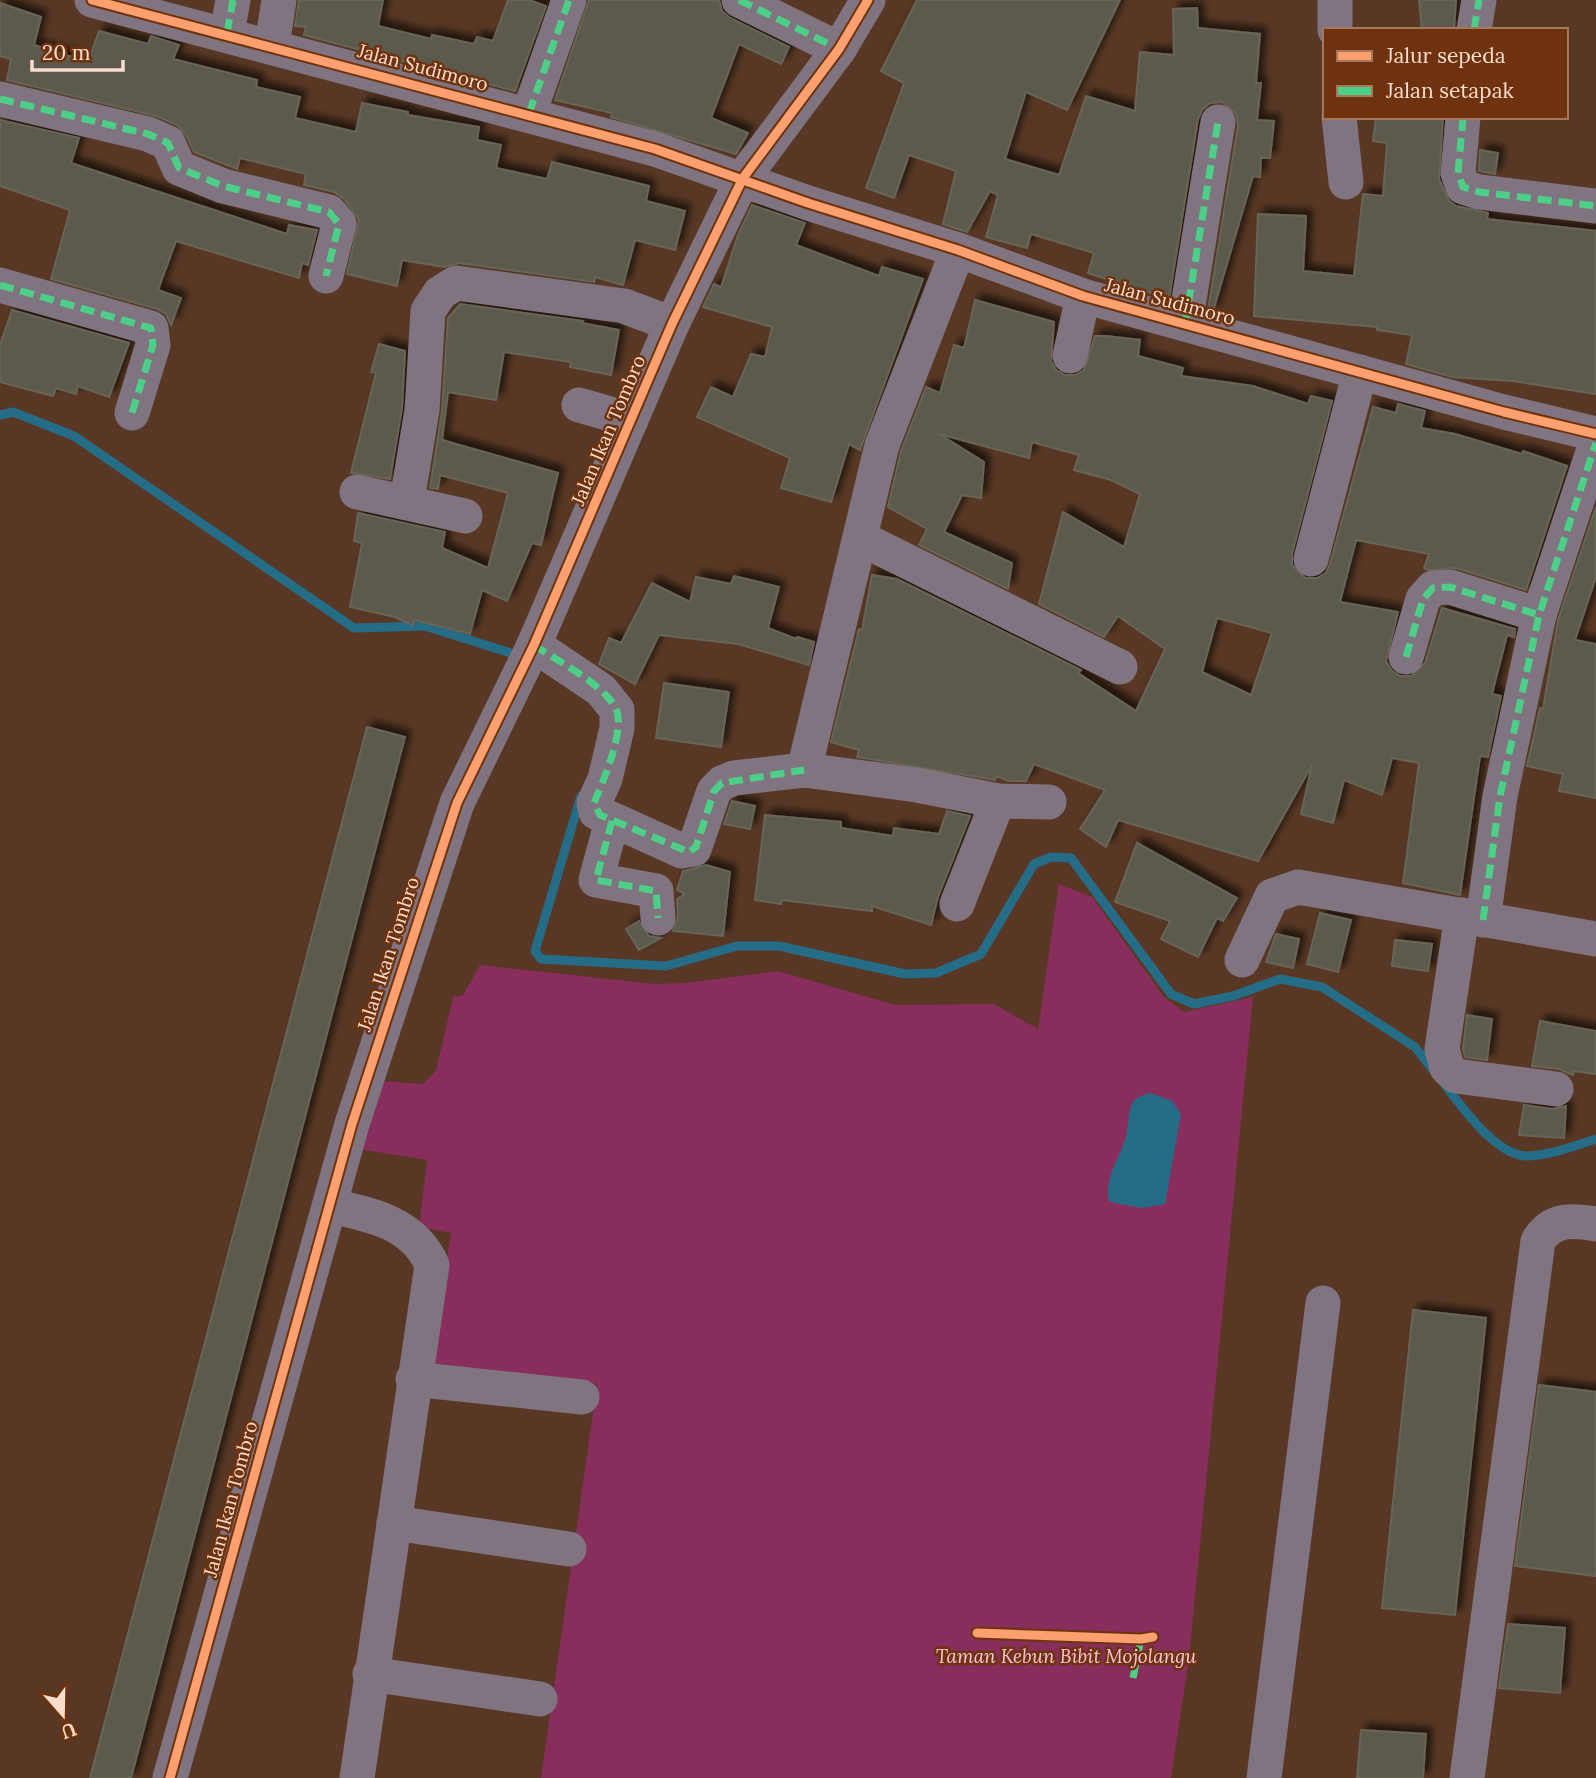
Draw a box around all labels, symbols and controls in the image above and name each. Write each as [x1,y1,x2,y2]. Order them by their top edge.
scale bar [32,28,122,72]
legend [1323,28,1568,119]
street label: Jalan Sudimoro [354,38,491,96]
text: 20 m [42,39,91,66]
text: Jalur sepeda [1385,42,1506,69]
text: Jalan setapak [1385,77,1514,104]
street label: Jalan Sudimoro [1101,272,1238,330]
street label: Jalan Ikan Tombro [565,351,650,510]
street label: Jalan Ikan Tombro [351,874,424,1035]
street label: Jalan Ikan Tombro [197,1418,262,1581]
park label: Taman Kebun Bibit Mojolangu [936,1644,1197,1668]
north arrow [28,1680,98,1750]
text: U [58,1717,80,1745]

